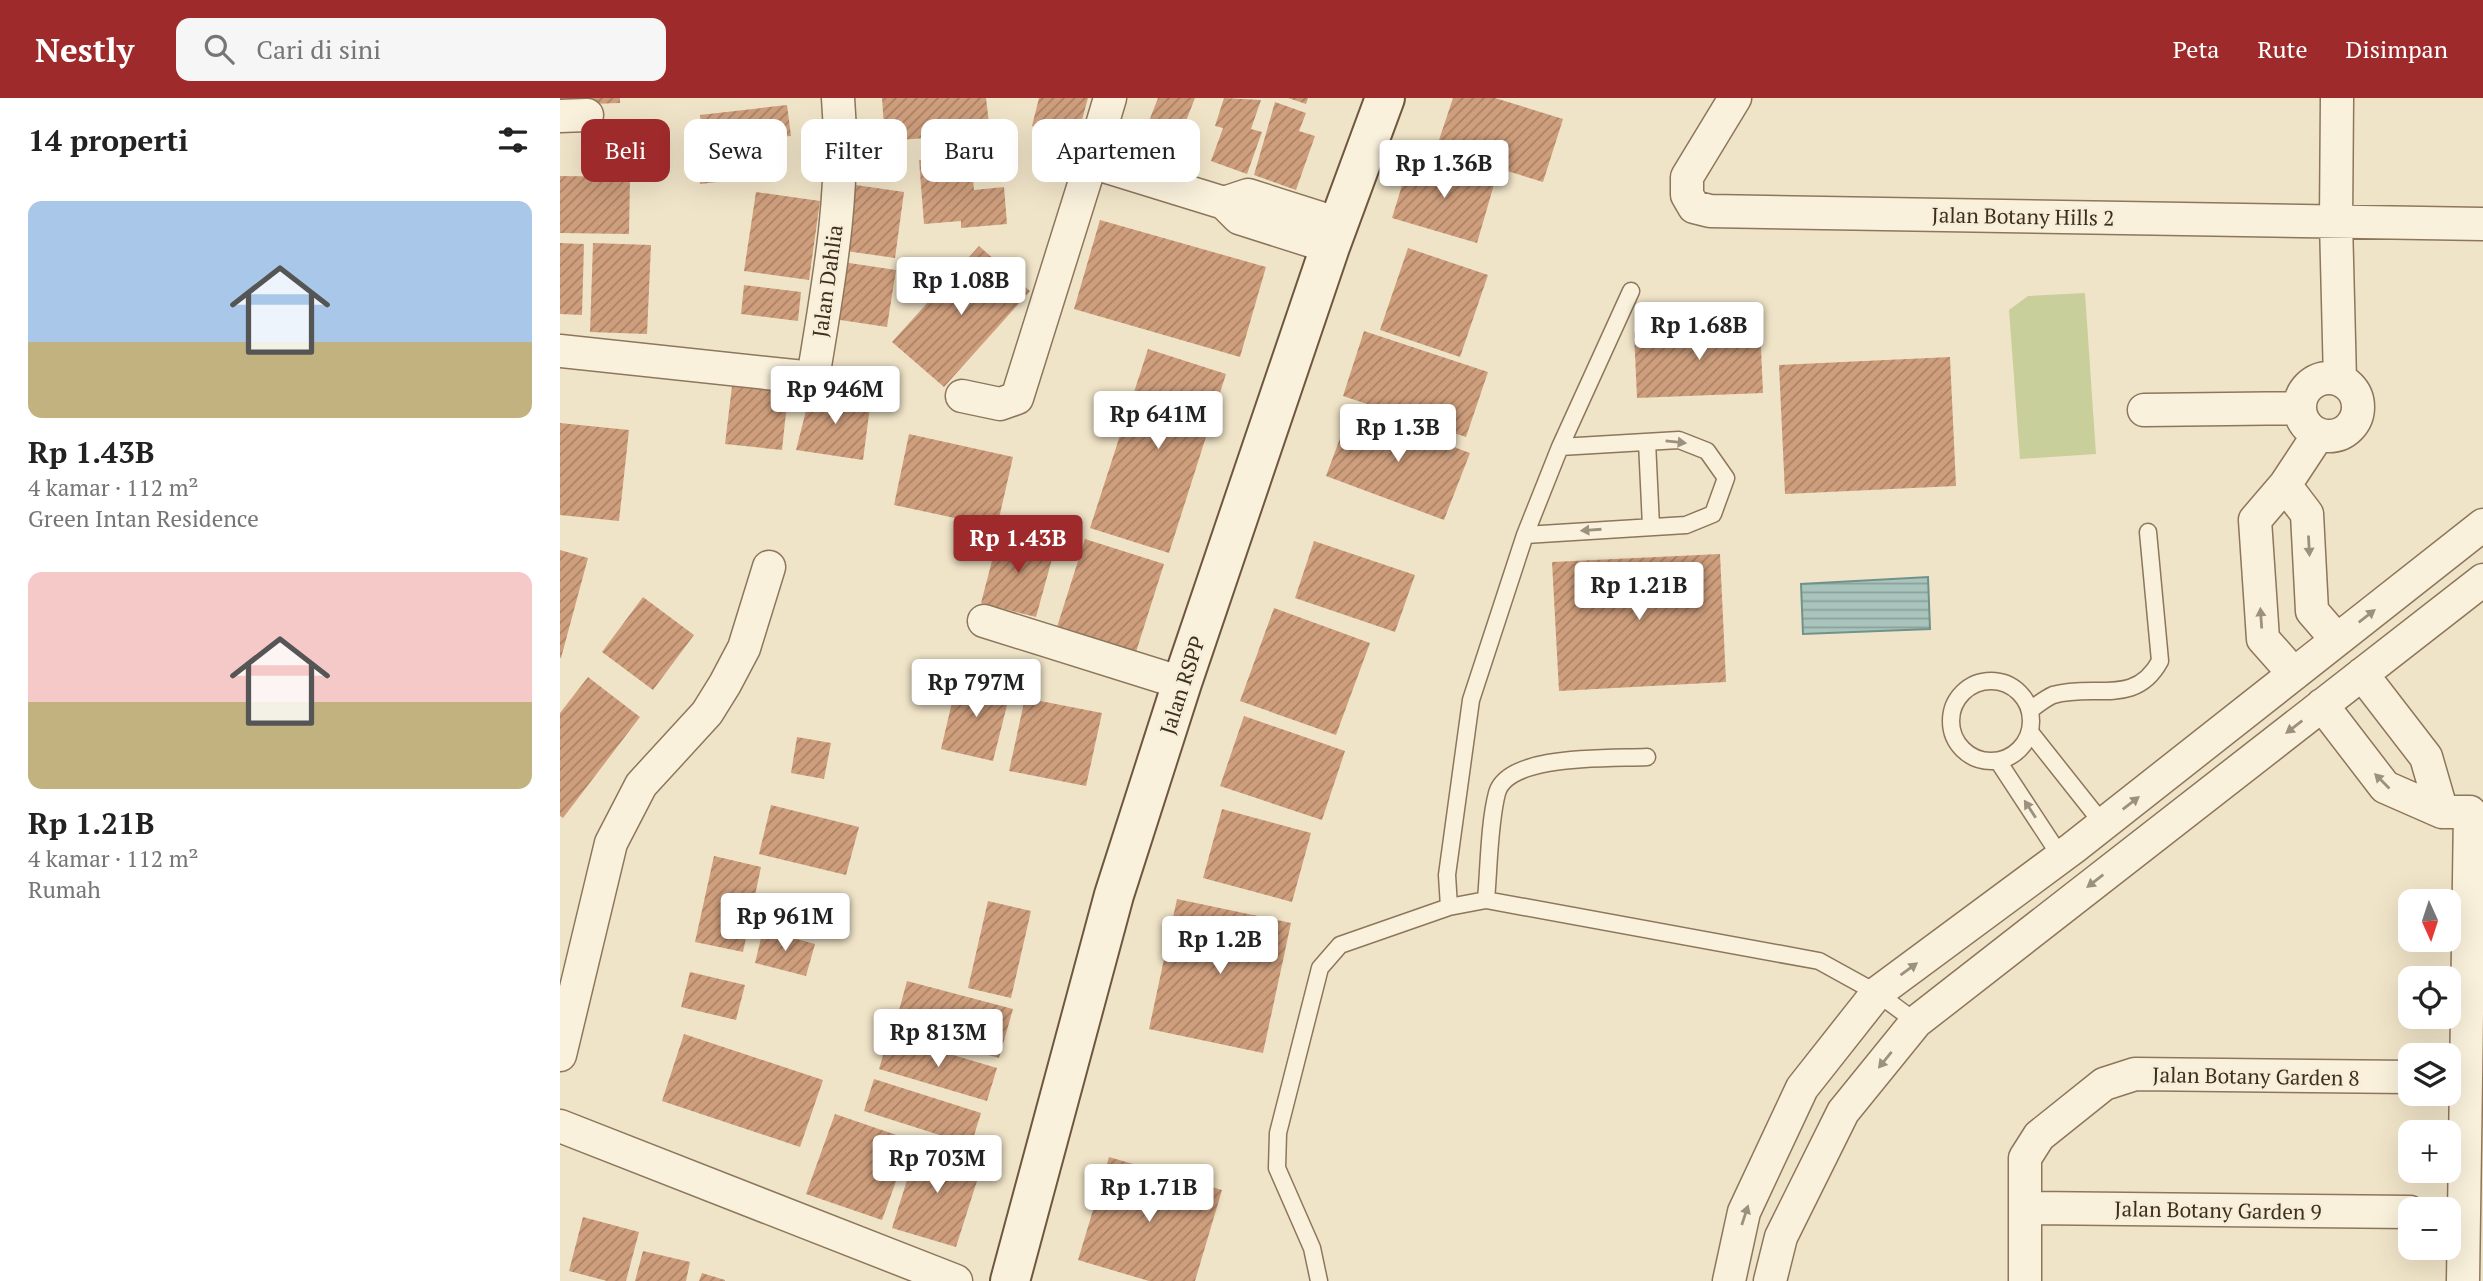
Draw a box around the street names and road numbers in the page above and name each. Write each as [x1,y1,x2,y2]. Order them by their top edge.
street label: Jalan Botany Hills 2 [1931,200,2115,232]
street label: Jalan Dahlia [805,223,849,339]
street label: Jalan RSPP [1153,632,1211,738]
street label: Jalan Botany Garden 8 [2152,1060,2360,1092]
street label: Jalan Botany Garden 9 [2114,1194,2322,1226]

